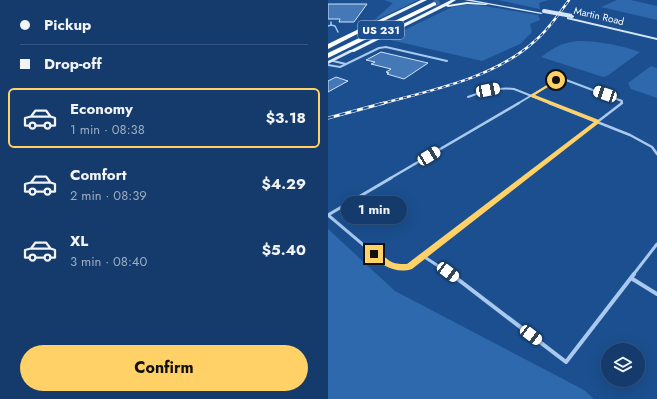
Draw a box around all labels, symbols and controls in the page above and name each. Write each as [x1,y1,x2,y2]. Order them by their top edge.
street label: Martin Road [572,3,626,29]
text: Pickup [44,14,91,36]
road number: US 231 [358,21,404,39]
text: Drop-off [44,53,102,75]
route start [547,71,565,89]
car [475,82,501,98]
car [592,84,618,104]
text: Economy [70,98,133,120]
icon: car [22,100,58,136]
text: $3.18 [266,107,306,129]
text: 1 min · 08:38 [70,120,145,139]
car [416,145,442,167]
text: Comfort [70,164,127,186]
icon: car [22,166,58,202]
text: $4.29 [261,173,306,195]
text: 2 min · 08:39 [70,186,147,205]
callout: 1 min [341,196,407,224]
text: 1 min [358,200,390,219]
text: XL [70,230,88,252]
icon: car [22,232,58,268]
text: $5.40 [262,239,306,261]
route end [365,245,383,263]
text: 3 min · 08:40 [70,252,147,271]
car [435,260,461,284]
car [518,323,544,347]
map controls [601,343,645,387]
button: layers [601,343,645,387]
button: Confirm [20,345,308,391]

